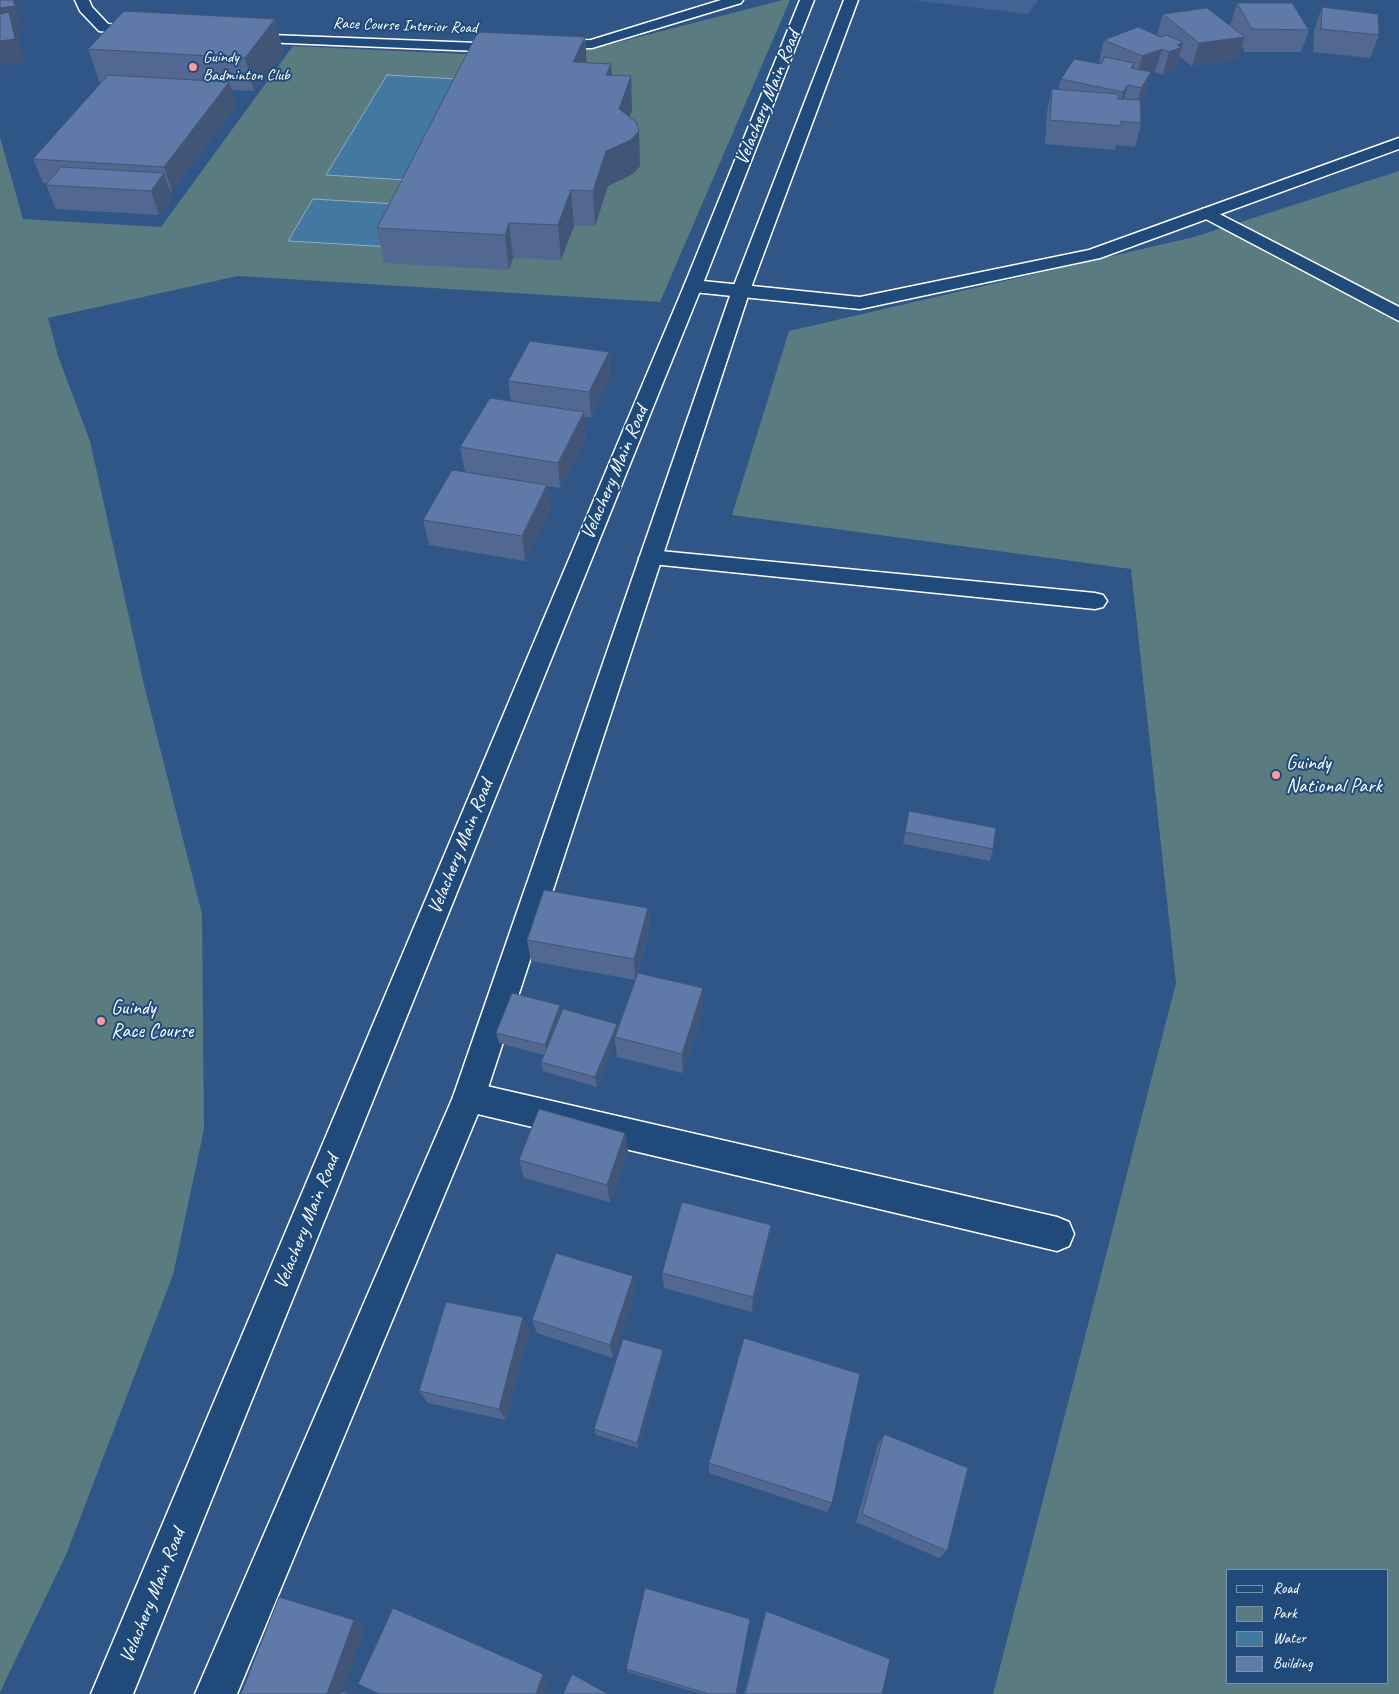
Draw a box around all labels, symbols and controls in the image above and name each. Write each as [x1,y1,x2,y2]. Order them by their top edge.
street label: Race Course Interior Road [333,14,477,38]
street label: Velachery Main Road [730,27,806,169]
place label: Guindy Badminton Club [203,48,290,86]
marker: Guindy Badminton Club [187,61,199,73]
street label: Velachery Main Road [576,403,654,543]
place label: Guindy National Park [1286,752,1382,799]
marker: Guindy National Park [1270,769,1282,781]
street label: Velachery Main Road [423,776,499,918]
place label: Guindy Race Course [111,997,193,1044]
marker: Guindy Race Course [95,1015,107,1027]
street label: Velachery Main Road [269,1151,345,1293]
street label: Velachery Main Road [115,1525,191,1667]
legend [1226,1569,1389,1684]
text: Road [1273,1579,1298,1598]
text: Park [1273,1604,1297,1623]
text: Water [1273,1629,1306,1648]
text: Building [1273,1654,1312,1673]

